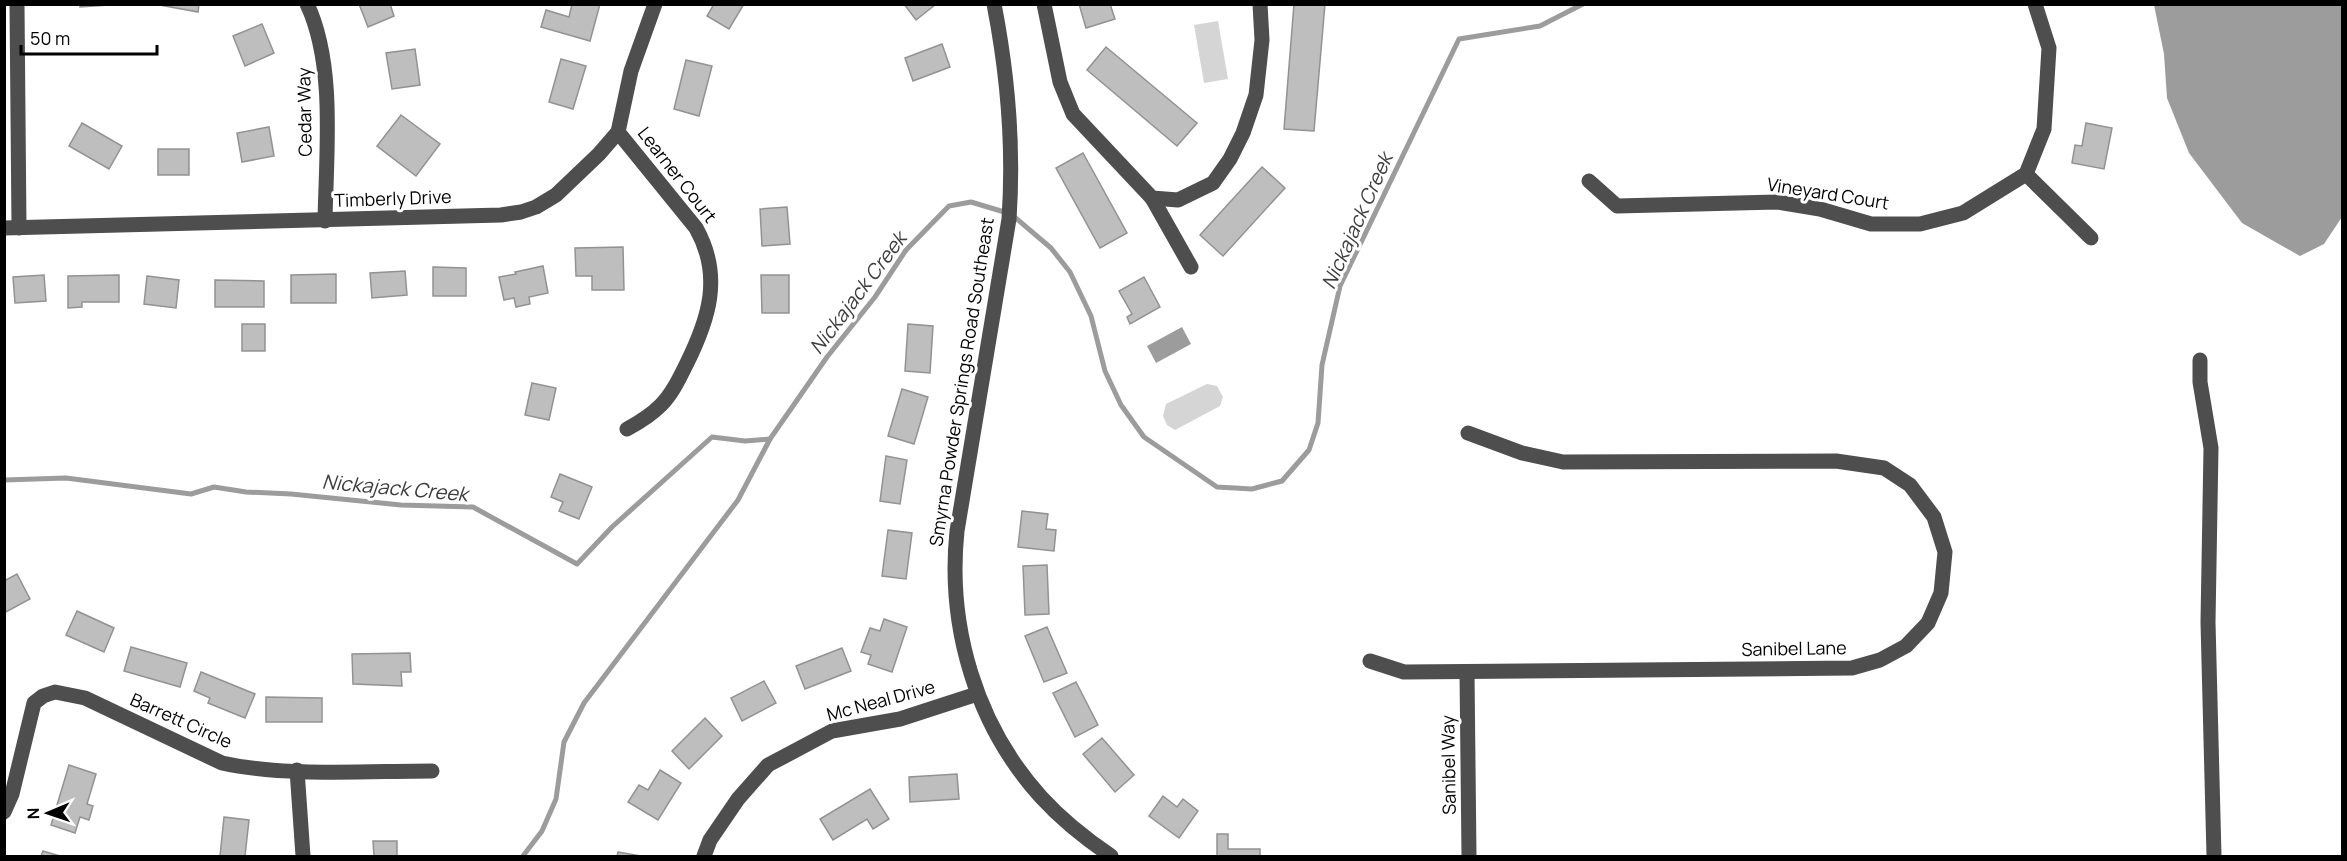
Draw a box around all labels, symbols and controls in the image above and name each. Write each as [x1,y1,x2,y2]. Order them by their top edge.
scale bar [21,18,158,56]
text: 50 m [30,26,70,50]
street label: Cedar Way [291,67,317,157]
street label: Learner Court [633,122,723,227]
water label: Nickajack Creek [1314,146,1400,293]
street label: Vineyard Court [1765,172,1891,215]
street label: Timberly Drive [334,184,452,212]
street label: Smyrna Powder Springs Road Southeast [923,216,999,548]
water label: Nickajack Creek [803,224,914,359]
water label: Nickajack Creek [321,468,472,508]
street label: Sanibel Lane [1741,635,1847,661]
street label: Mc Neal Drive [824,674,938,726]
street label: Barrett Circle [127,687,236,753]
street label: Sanibel Way [1435,714,1461,815]
north arrow [18,783,78,843]
text: N [22,807,44,820]

